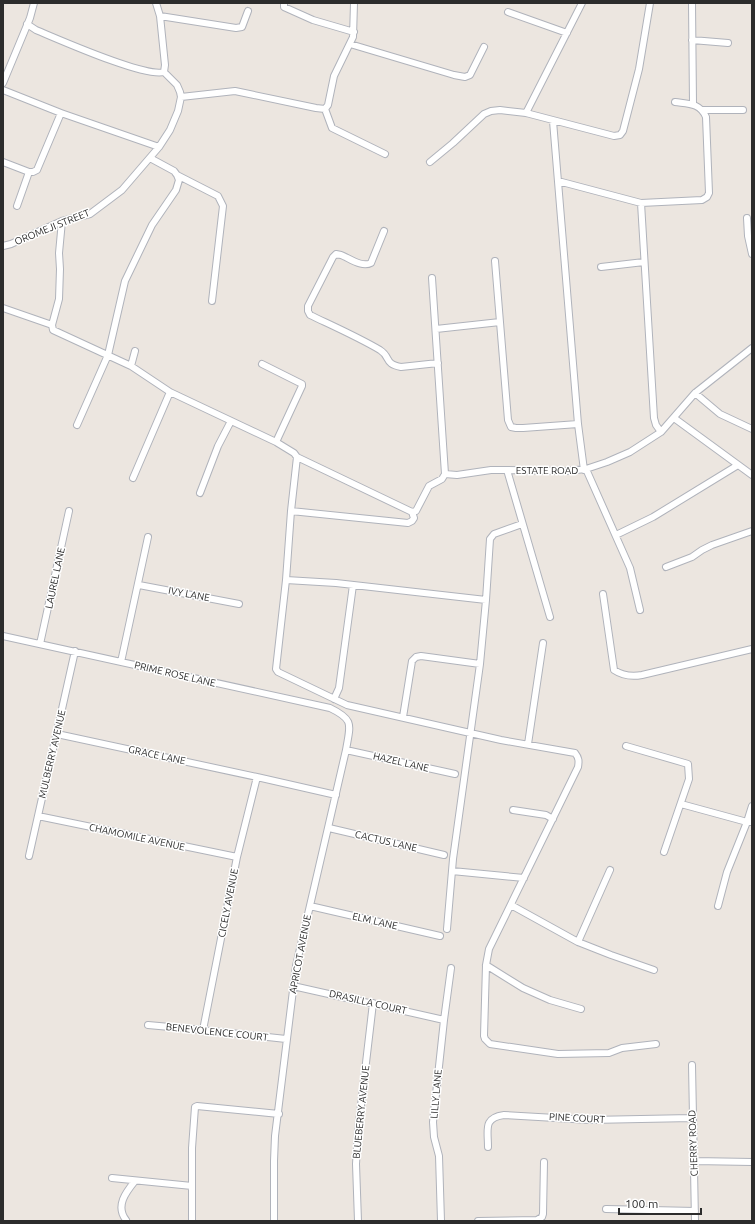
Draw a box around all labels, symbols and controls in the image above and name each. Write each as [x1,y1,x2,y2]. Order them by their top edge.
street label: OROMEJI STREET [13,207,91,247]
street label: ESTATE ROAD [516,465,578,476]
street label: LAUREL LANE [43,546,67,610]
street label: IVY LANE [167,585,211,603]
street label: PRIME ROSE LANE [133,659,217,689]
street label: MULBERRY AVENUE [36,708,68,799]
street label: GRACE LANE [127,744,187,767]
street label: HAZEL LANE [372,750,430,774]
street label: CHAMOMILE AVENUE [88,821,186,853]
street label: CACTUS LANE [354,828,419,854]
street label: CICELY AVENUE [216,867,240,938]
street label: ELM LANE [351,910,399,932]
street label: APRICOT AVENUE [287,913,313,994]
street label: DRASILLA COURT [328,988,408,1016]
street label: BENEVOLENCE COURT [165,1021,269,1043]
street label: BLUEBERRY AVENUE [351,1064,371,1159]
street label: LILLY LANE [428,1068,444,1119]
street label: CHERRY ROAD [686,1110,700,1176]
street label: PINE COURT [549,1111,606,1125]
scale bar [619,1190,701,1216]
text: 100 m [625,1197,658,1210]

